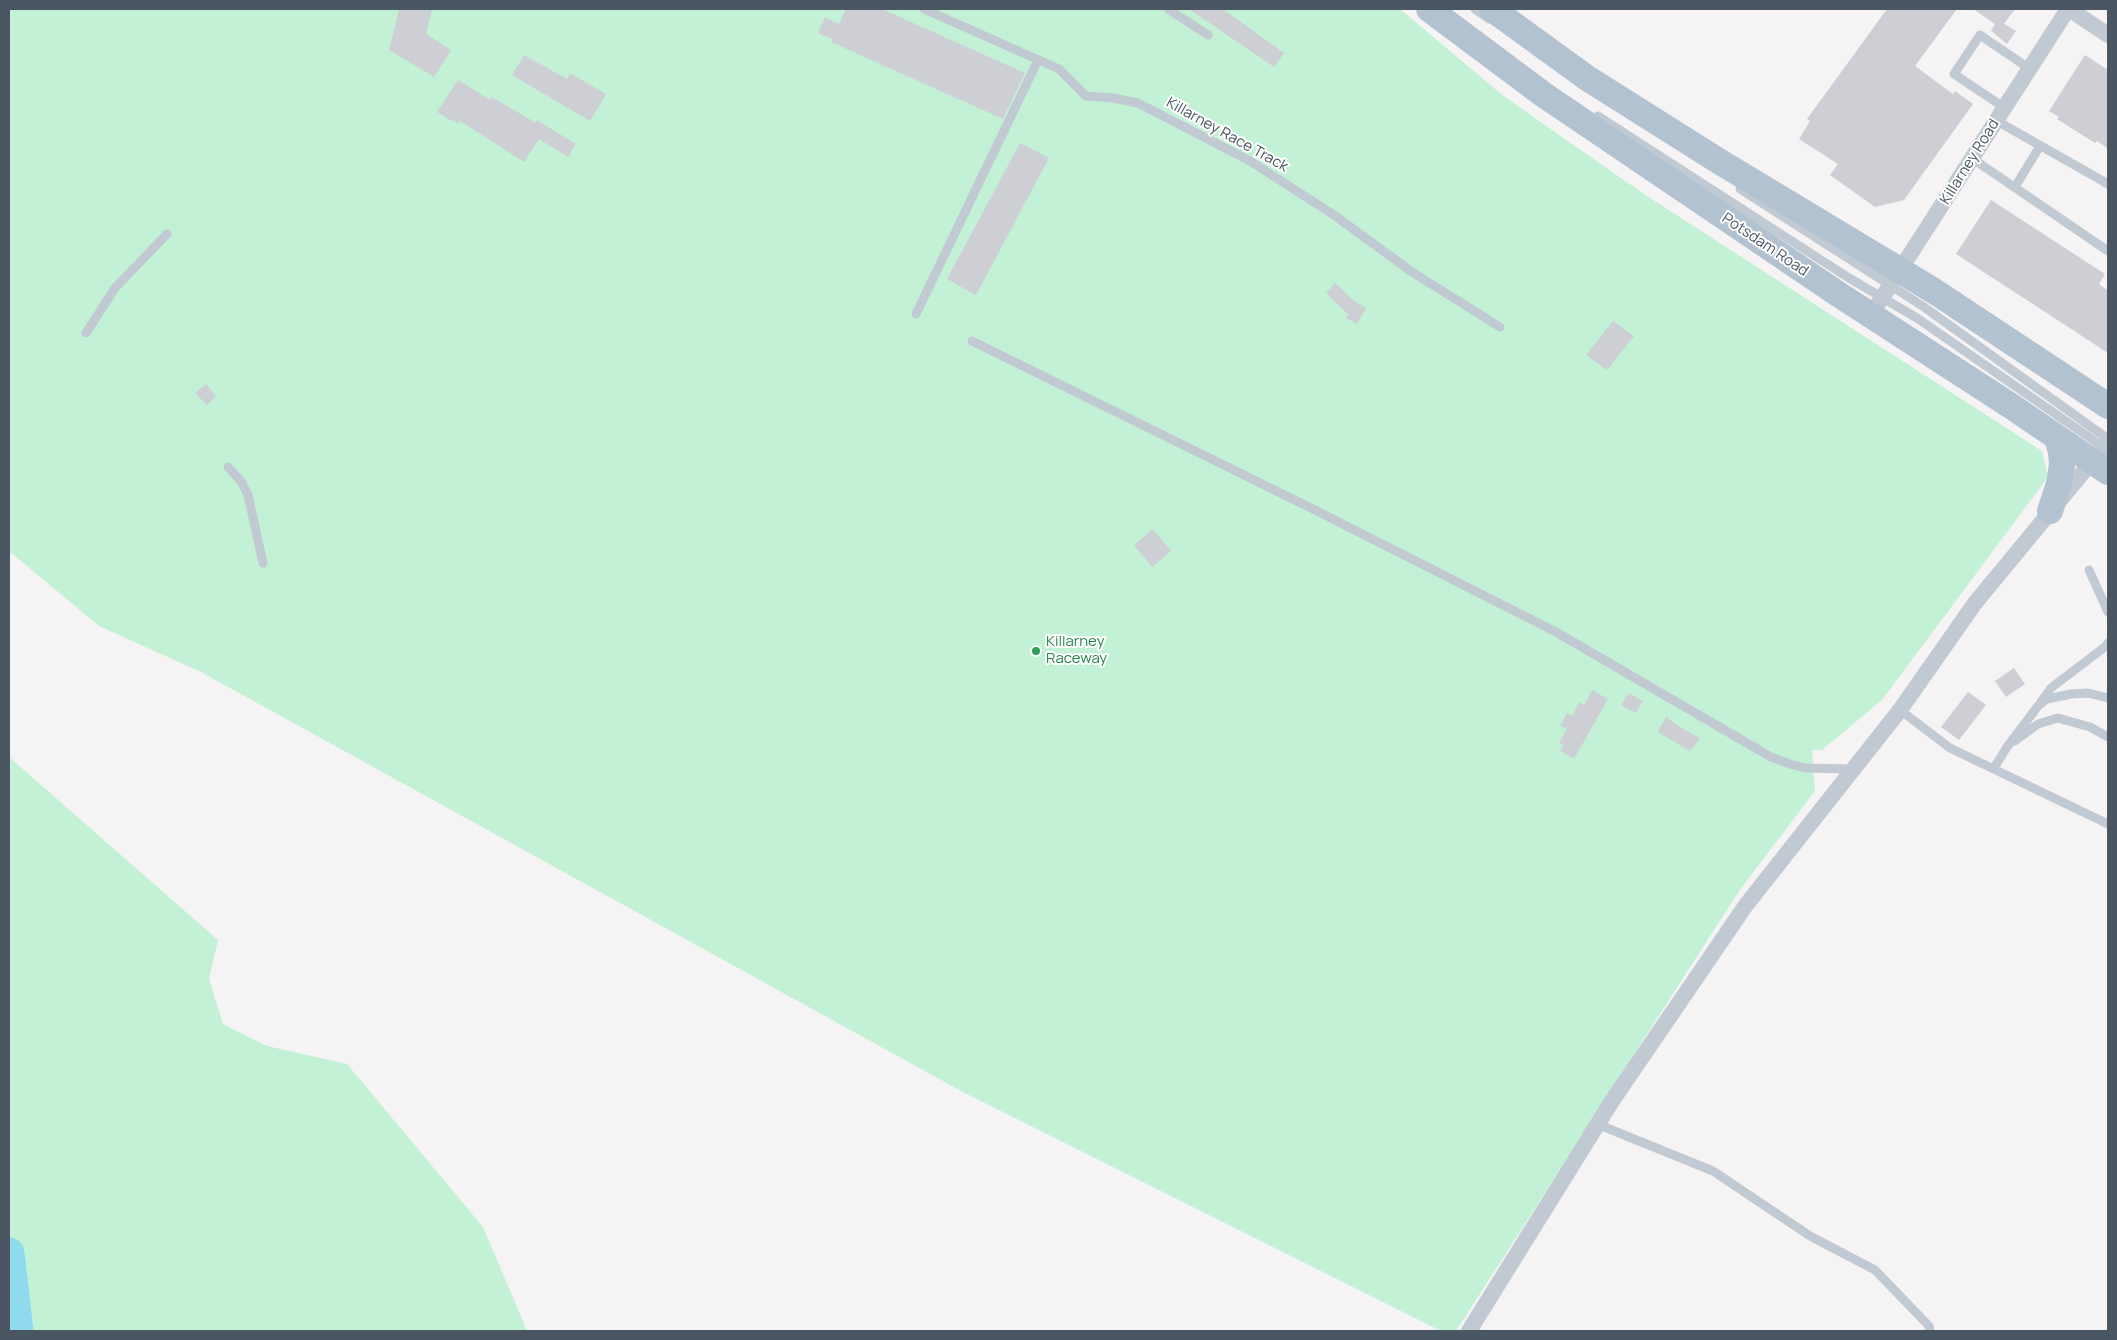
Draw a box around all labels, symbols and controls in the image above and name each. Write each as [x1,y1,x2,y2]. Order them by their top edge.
street label: Killarney Race Track [1163,94,1291,176]
street label: Killarney Road [1937,116,2003,208]
street label: Potsdam Road [1718,210,1812,280]
place label: Killarney Raceway [1046,633,1107,668]
marker: Killarney Raceway [1030,645,1042,657]

